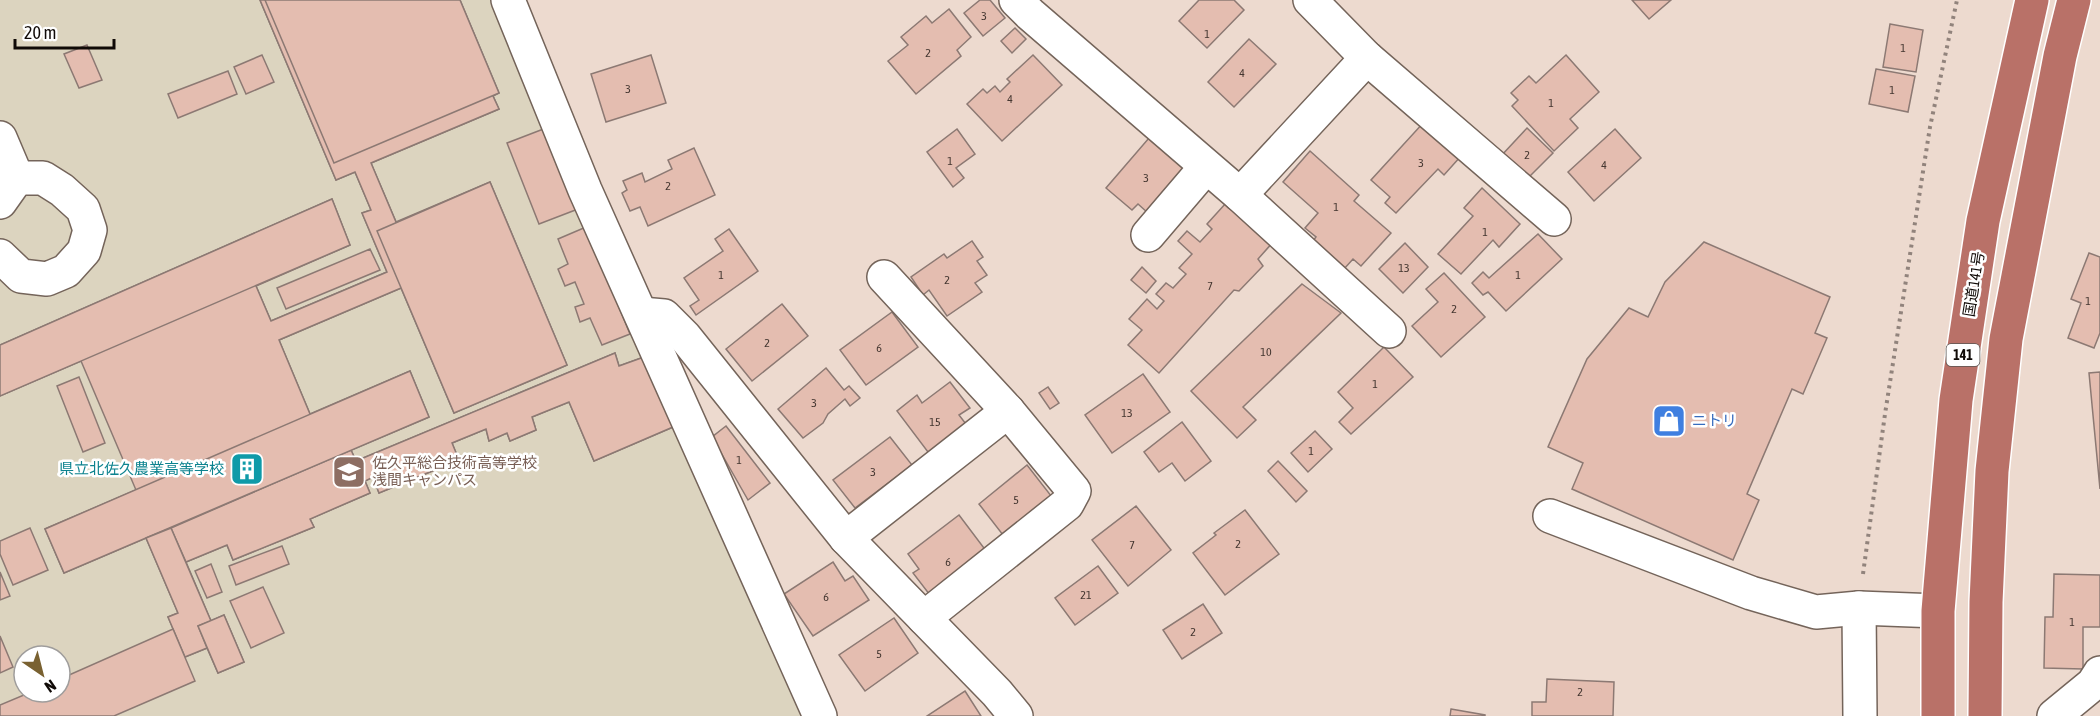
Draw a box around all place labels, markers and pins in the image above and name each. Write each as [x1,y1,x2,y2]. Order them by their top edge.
shop icon: ニトリ [1651,403,1687,439]
place label: ニトリ [1692,412,1737,429]
building icon: 県立北佐久農業高等学校 [229,451,265,487]
school or university icon: 佐久平総合技術高等学校 浅間キャンパス [331,454,367,490]
place label: 佐久平総合技術高等学校 浅間キャンパス [372,454,537,488]
place label: 県立北佐久農業高等学校 [59,460,224,477]

